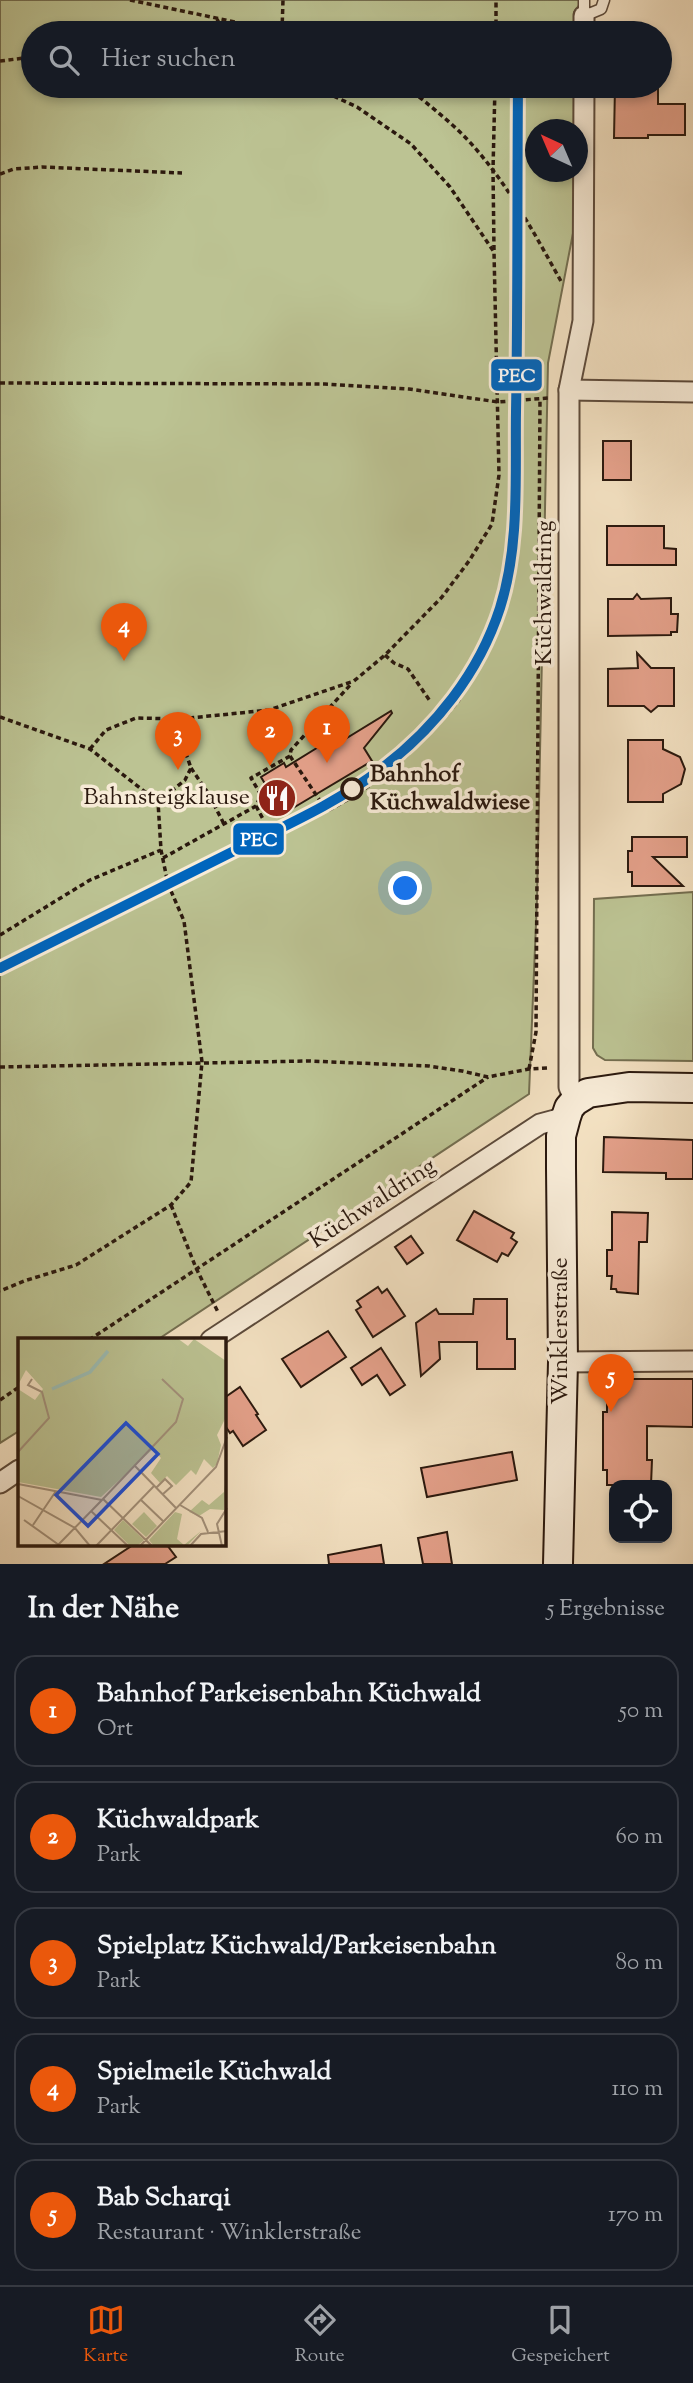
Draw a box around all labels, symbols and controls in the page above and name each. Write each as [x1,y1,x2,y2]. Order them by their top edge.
search box [21,21,672,98]
icon: search [45,41,83,79]
text: Hier suchen [101,41,236,78]
north arrow [525,119,588,182]
line badge: PEC [490,358,543,392]
text: PEC [498,364,536,391]
street label: Küchwaldring [528,520,562,666]
pin: 4 [101,603,147,661]
pin: 1 [304,705,350,763]
pin: 2 [247,708,293,766]
pin: 3 [155,712,201,770]
place label: Bahnhof Küchwaldwiese [370,758,530,820]
restaurant icon: Bahnsteigklause [256,777,298,819]
marker: Bahnhof Küchwaldwiese [341,778,363,800]
place label: Bahnsteigklause [83,781,250,815]
line badge: PEC [232,822,285,856]
text: PEC [240,828,278,855]
your location [388,871,422,905]
street label: Küchwaldring [303,1150,443,1258]
street label: Winklerstraße [544,1257,578,1405]
inset map [18,1338,226,1546]
pin: 5 [588,1354,634,1412]
map controls [609,1480,672,1543]
button: locate [609,1480,672,1543]
text: In der Nähe [28,1588,179,1631]
text: 5 Ergebnisse [547,1593,665,1626]
text: Bahnhof Parkeisenbahn Küchwald [97,1676,481,1713]
text: 1 [49,1695,57,1728]
text: 50 m [619,1695,663,1728]
text: Ort [97,1713,133,1746]
text: Küchwaldpark [97,1802,259,1839]
text: 2 [48,1821,58,1854]
text: 60 m [615,1821,663,1854]
text: Park [97,1839,141,1872]
text: Spielplatz Küchwald/Parkeisenbahn [97,1928,496,1965]
text: 3 [48,1947,58,1980]
text: 80 m [615,1947,663,1980]
text: Park [97,1965,141,1998]
text: Spielmeile Küchwald [97,2054,331,2091]
text: 4 [47,2073,59,2106]
text: 110 m [612,2073,663,2106]
text: Park [97,2091,141,2124]
text: Bab Scharqi [97,2180,231,2217]
text: 5 [49,2199,57,2232]
text: 170 m [608,2199,663,2232]
text: Restaurant · Winklerstraße [97,2217,361,2250]
tab: Karte [83,2301,128,2370]
tab: Route [295,2301,345,2370]
tab: Gespeichert [511,2301,610,2370]

